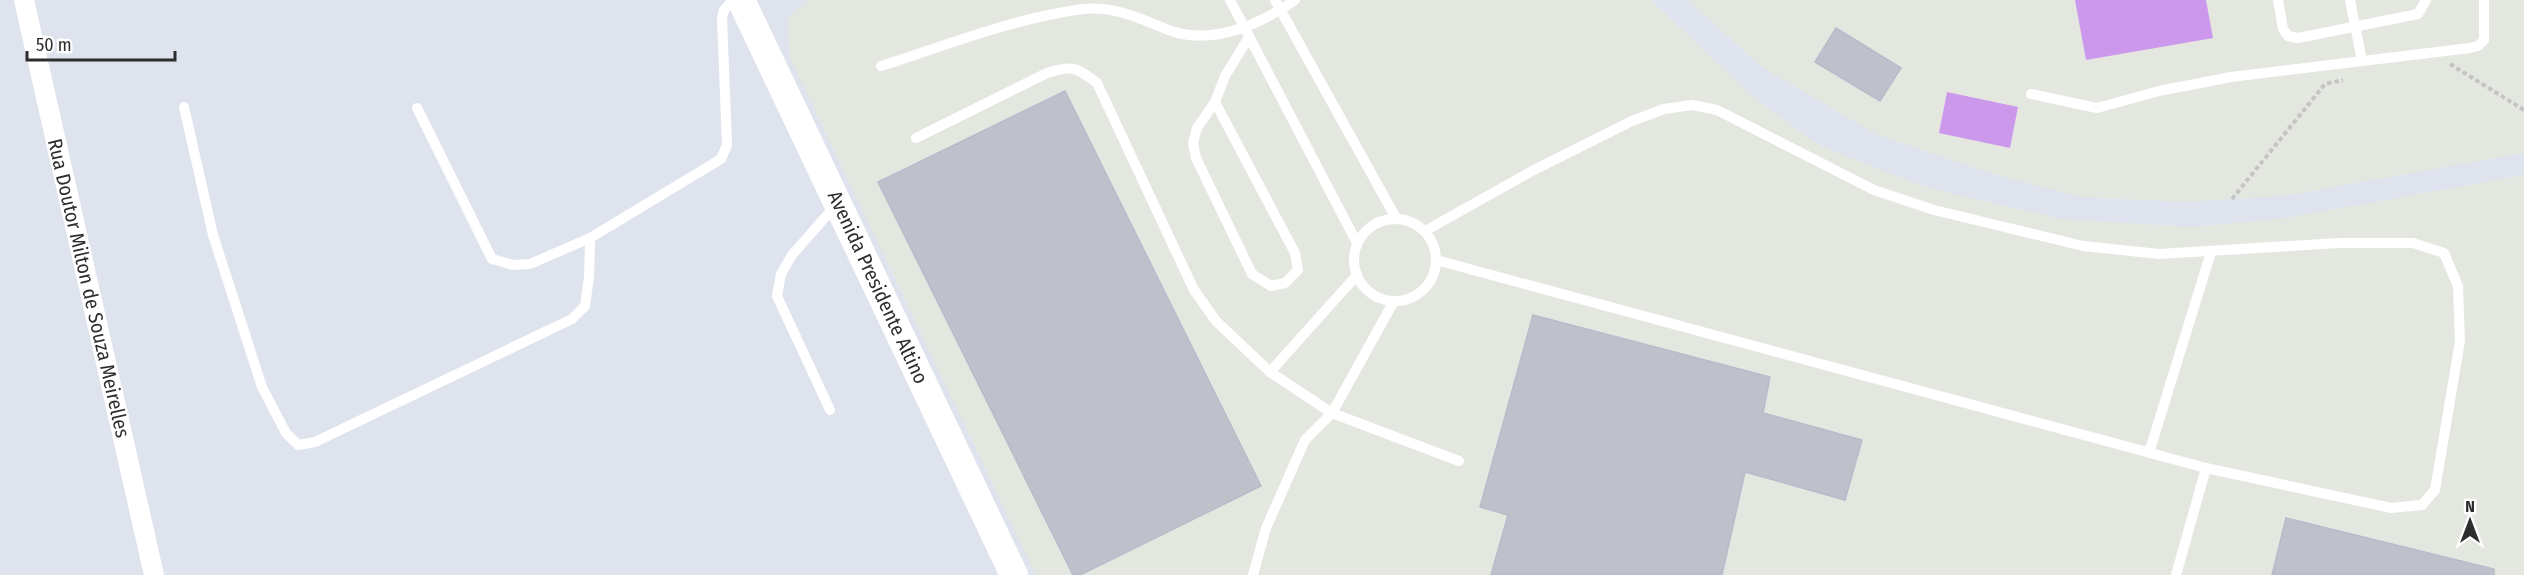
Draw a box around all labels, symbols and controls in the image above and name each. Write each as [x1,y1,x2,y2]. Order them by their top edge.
scale bar [27,24,176,62]
text: 50 m [36,34,72,56]
street label: Rua Doutor Milton de Souza Meirelles [43,136,135,440]
street label: Avenida Presidente Altino [823,187,933,387]
north arrow [2440,491,2500,551]
text: N [2465,497,2475,516]

